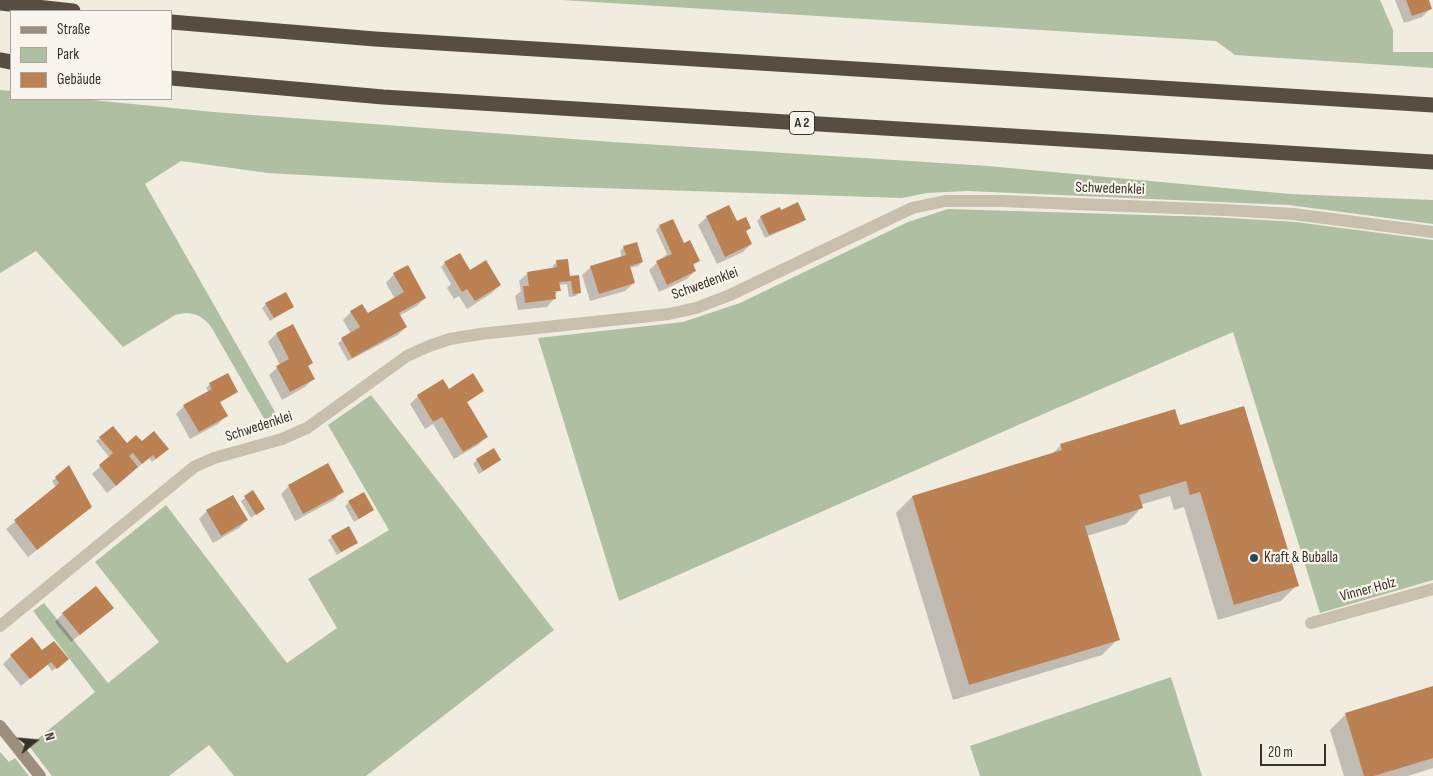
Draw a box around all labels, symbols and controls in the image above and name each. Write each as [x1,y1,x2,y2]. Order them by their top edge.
legend [10,10,172,100]
text: Straße [57,20,90,39]
text: Park [57,45,79,64]
text: Gebäude [57,70,101,89]
road number: A 2 [790,112,814,134]
street label: Schwedenklei [1075,179,1145,199]
street label: Schwedenklei [669,264,741,304]
street label: Schwedenklei [223,408,295,446]
place label: Kraft & Buballa [1264,549,1338,567]
marker: Kraft & Buballa [1248,552,1260,564]
street label: Vinner Holz [1338,574,1398,606]
north arrow [10,716,60,766]
text: N [41,730,59,743]
scale bar [1263,734,1329,766]
text: 20 m [1268,743,1293,762]

